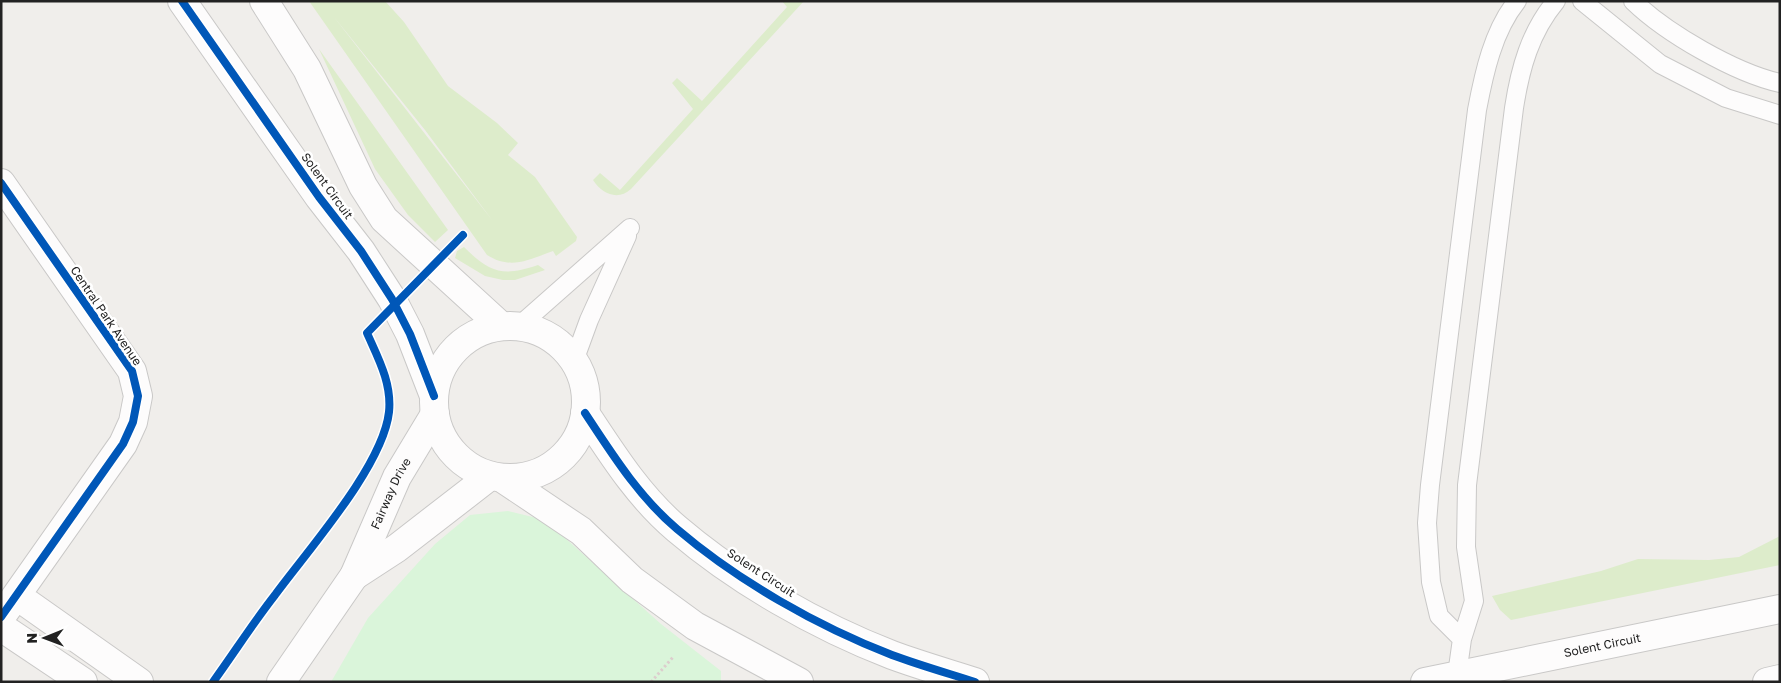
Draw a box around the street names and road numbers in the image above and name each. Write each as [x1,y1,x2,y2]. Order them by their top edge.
street label: Solent Circuit [298,150,357,222]
street label: Central Park Avenue [68,263,145,368]
street label: Fairway Drive [367,455,414,531]
street label: Solent Circuit [724,545,798,600]
street label: Solent Circuit [1562,630,1642,660]

